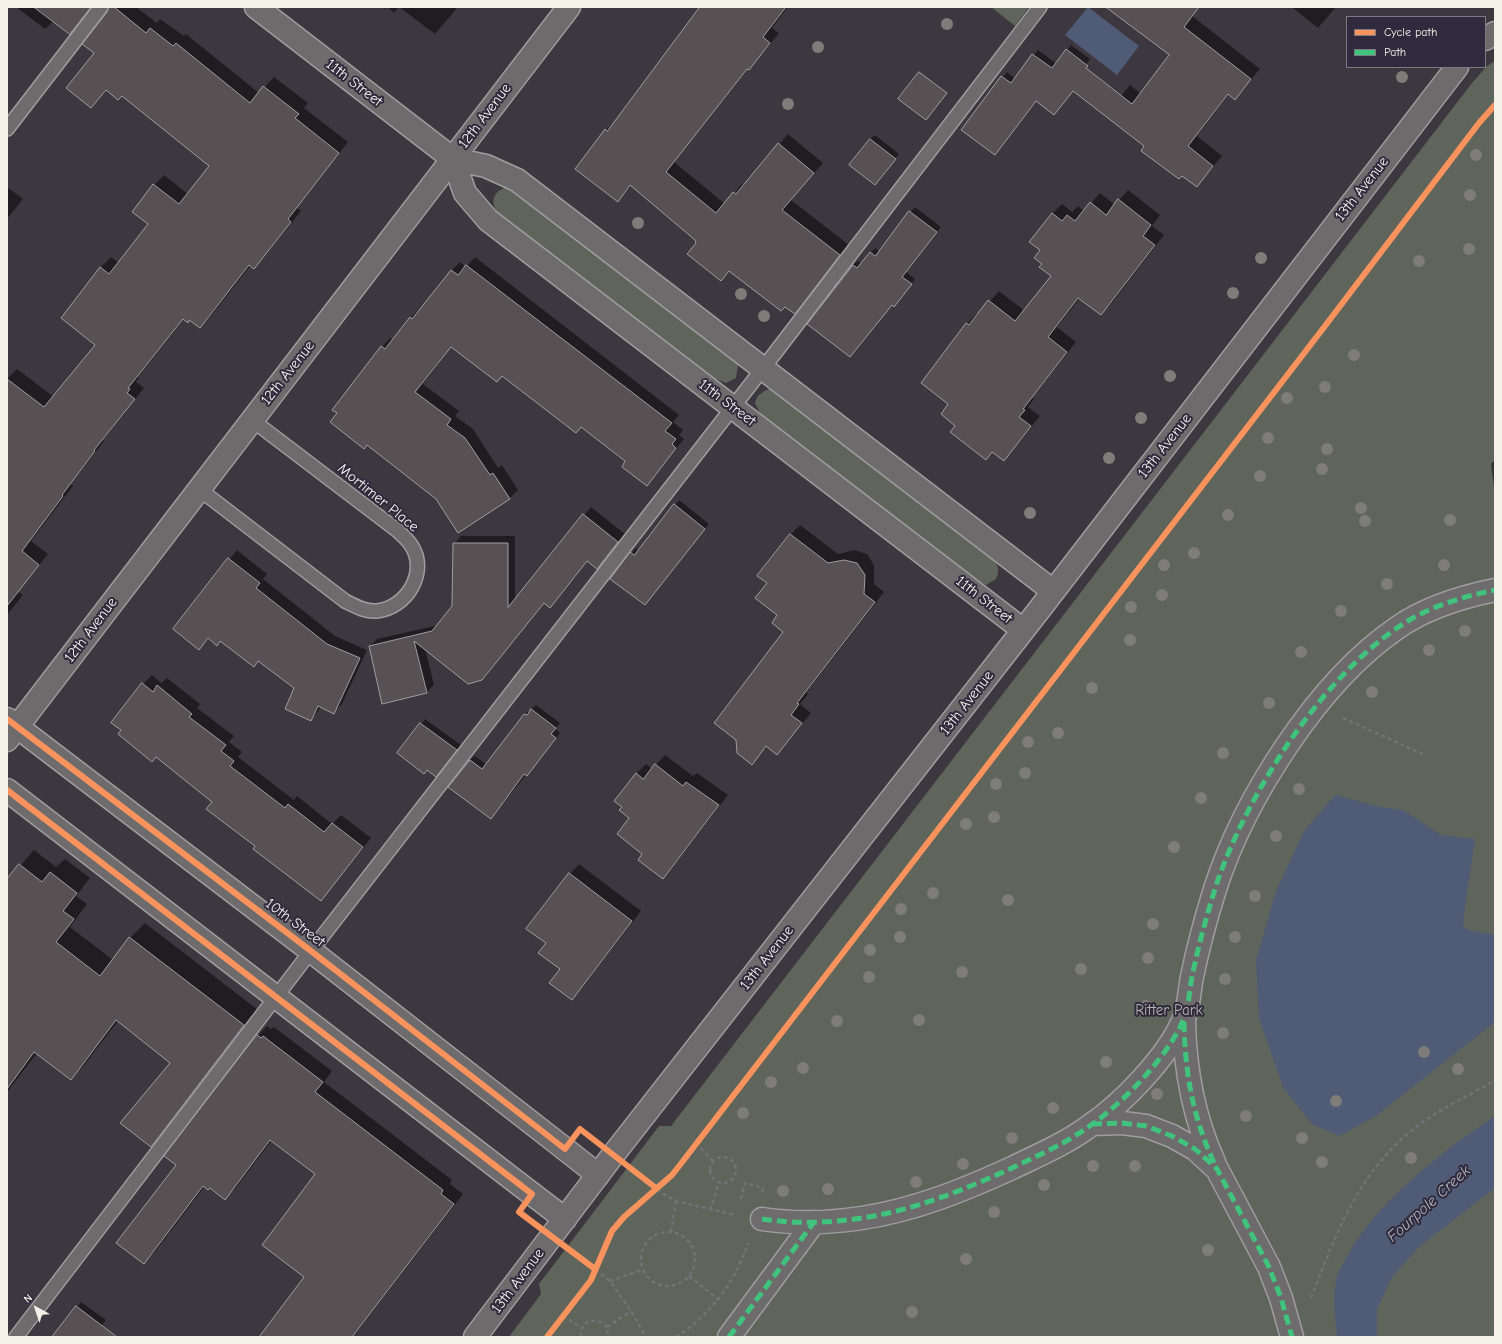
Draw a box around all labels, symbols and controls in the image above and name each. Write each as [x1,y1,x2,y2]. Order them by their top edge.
legend [1346,16,1486,68]
text: Cycle path [1384,25,1437,39]
text: Path [1384,45,1406,59]
street label: 11th Street [322,55,386,111]
street label: 12th Avenue [455,80,515,152]
street label: 13th Avenue [1331,153,1393,225]
street label: 12th Avenue [257,337,319,409]
street label: 11th Street [695,376,759,430]
street label: 13th Avenue [1134,410,1196,482]
street label: Mortimer Place [334,460,422,536]
street label: 11th Street [952,572,1016,628]
street label: 12th Avenue [61,594,121,666]
street label: 13th Avenue [936,667,998,739]
street label: 10th Street [262,895,328,951]
street label: 13th Avenue [736,922,798,994]
park label: Ritter Park [1135,1002,1203,1020]
water label: Fourpole Creek [1383,1161,1475,1247]
street label: 13th Avenue [488,1245,548,1317]
north arrow [16,1288,56,1328]
text: N [21,1291,35,1306]

